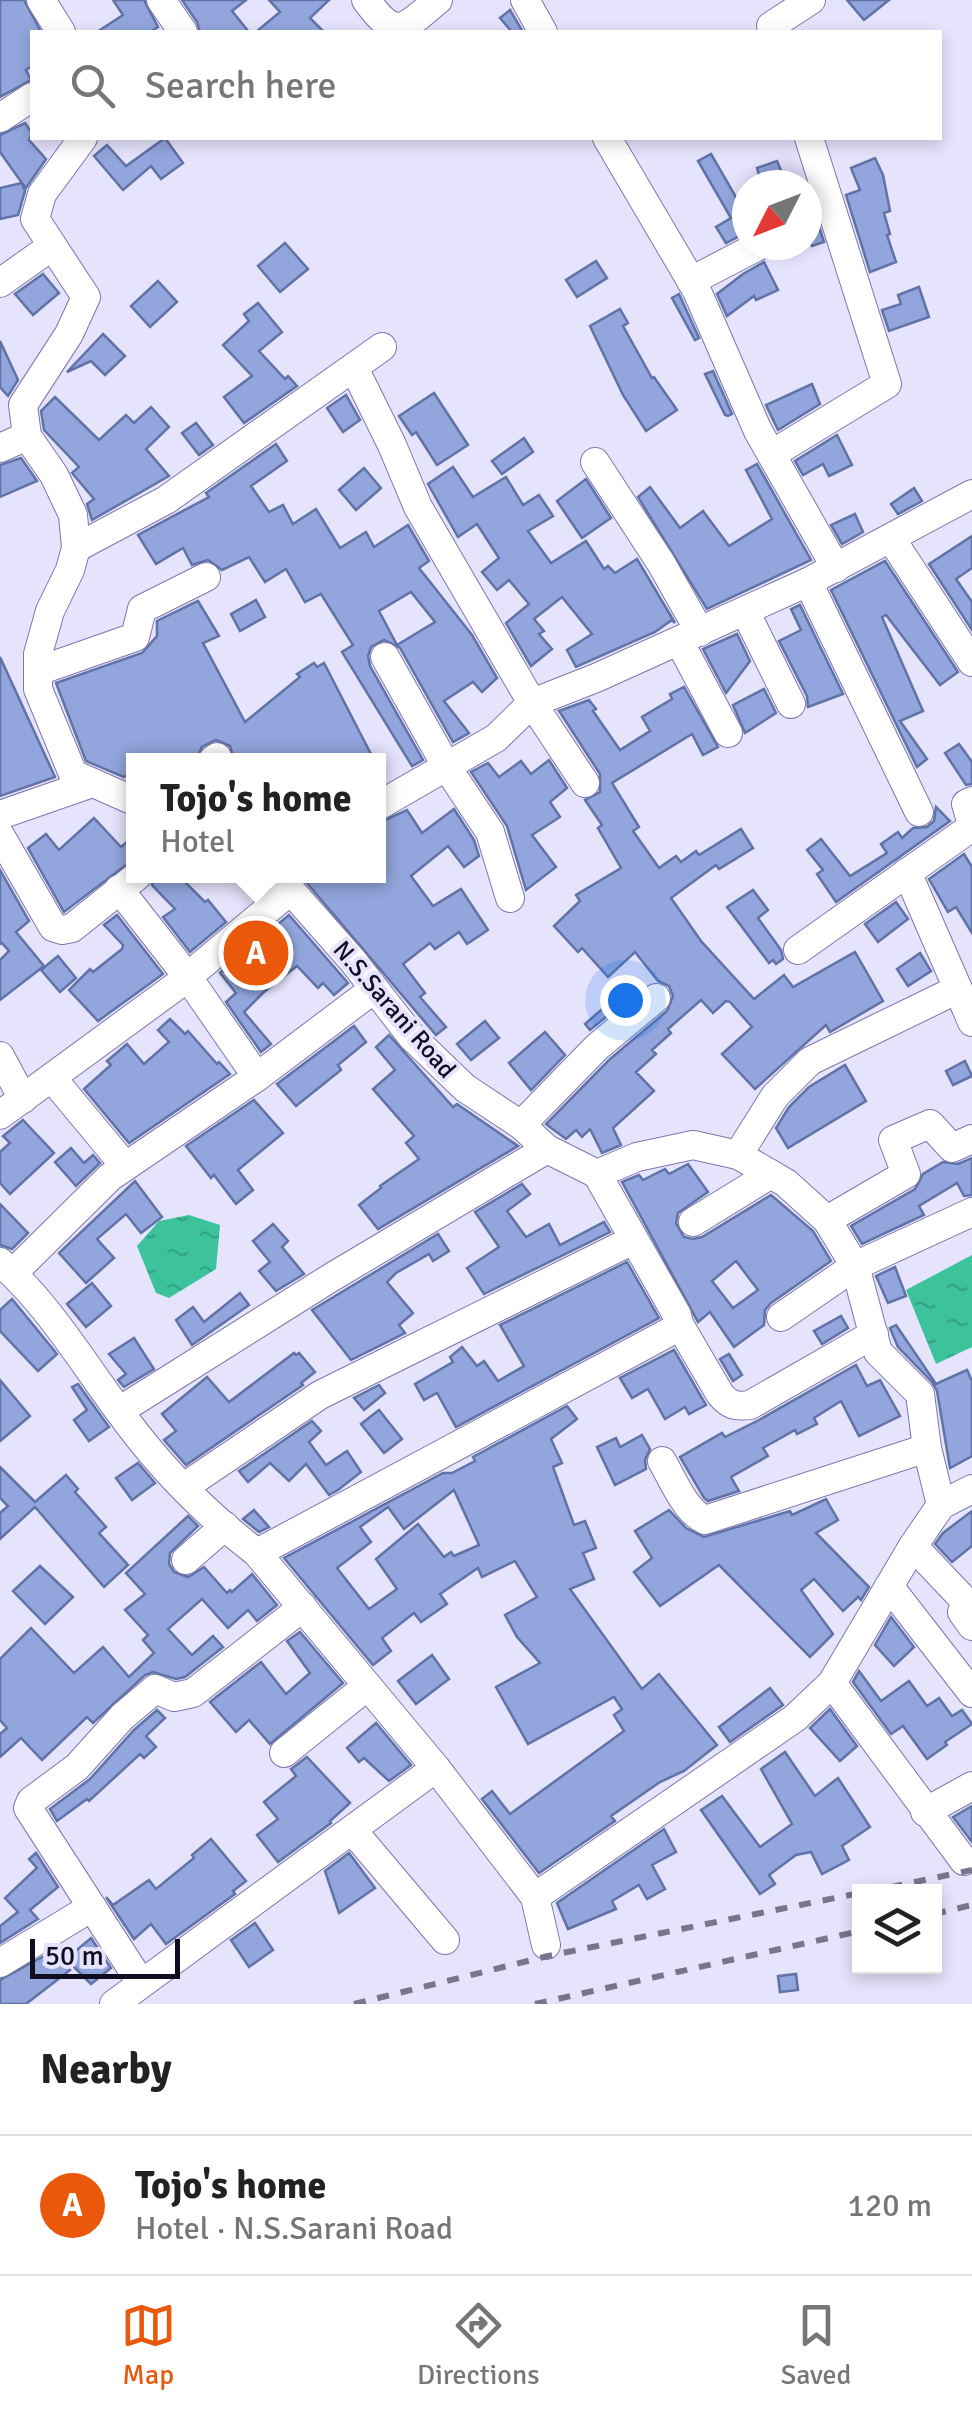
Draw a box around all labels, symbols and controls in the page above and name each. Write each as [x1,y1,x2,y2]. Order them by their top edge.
search box [30,30,942,140]
icon: search [65,58,120,113]
text: Search here [145,62,337,109]
north arrow [732,170,822,260]
popup [126,753,386,883]
text: Tojo's home [160,775,352,822]
text: Hotel [160,822,235,861]
pin: A [224,916,288,990]
street label: N.S.Sarani Road [327,934,463,1084]
your location [600,975,651,1026]
map controls [852,1884,942,1974]
button: layers [852,1884,942,1974]
scale bar [30,1934,180,1978]
text: 50 m [45,1939,104,1973]
text: Nearby [40,2044,172,2095]
text: Tojo's home [135,2162,326,2209]
text: A [62,2186,83,2225]
text: 120 m [848,2186,932,2225]
text: Hotel · N.S.Sarani Road [135,2209,453,2248]
tab: Map [121,2298,176,2392]
tab: Directions [417,2298,539,2392]
tab: Saved [781,2298,851,2392]

